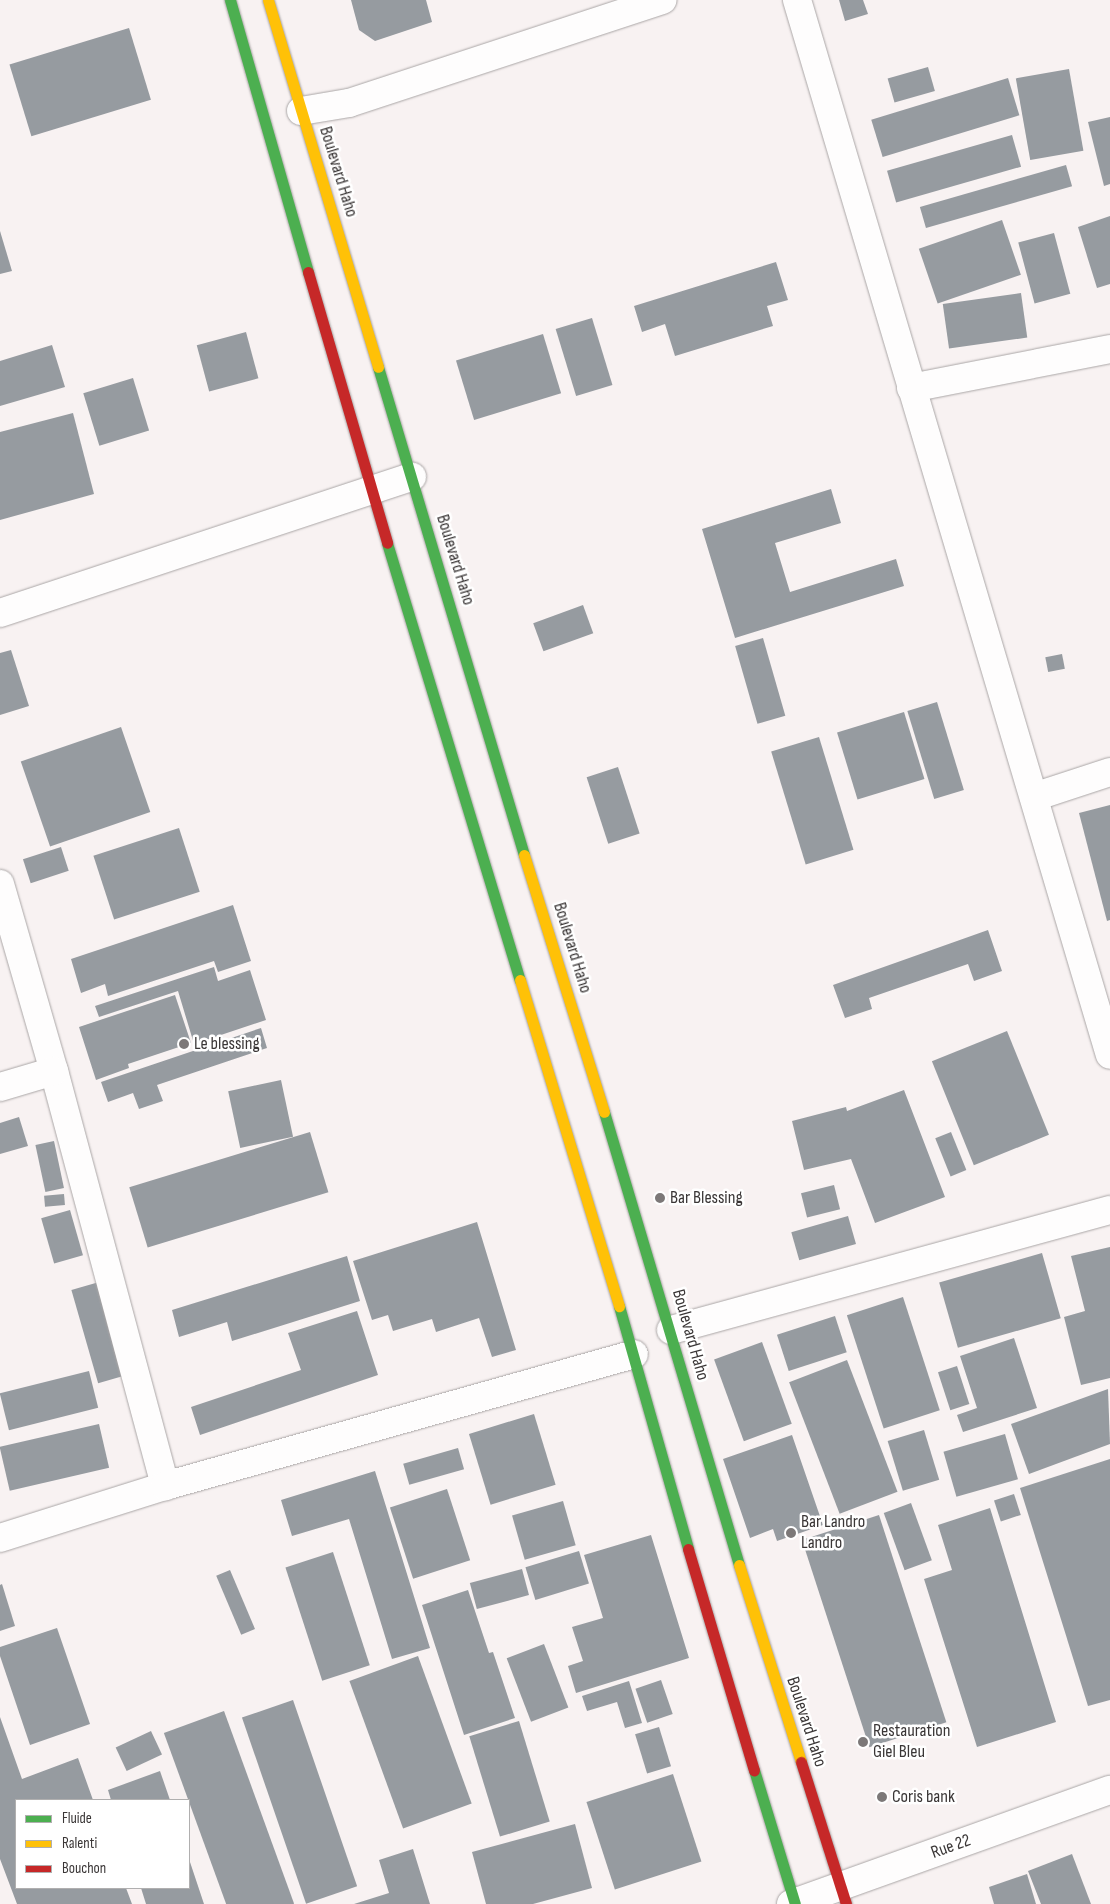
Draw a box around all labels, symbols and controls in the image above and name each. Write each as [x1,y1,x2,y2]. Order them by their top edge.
street label: Boulevard Haho [314,124,362,220]
street label: Boulevard Haho [431,512,479,608]
street label: Boulevard Haho [548,900,596,996]
place label: Le blessing [194,1033,260,1055]
marker: Le blessing [178,1038,190,1050]
place label: Bar Blessing [670,1187,743,1209]
marker: Bar Blessing [654,1192,666,1204]
street label: Boulevard Haho [667,1287,713,1383]
place label: Bar Landro Landro [801,1512,865,1555]
marker: Bar Landro Landro [785,1527,797,1539]
street label: Boulevard Haho [781,1674,831,1770]
place label: Restauration Giel Bleu [873,1721,950,1764]
marker: Restauration Giel Bleu [857,1736,869,1748]
place label: Coris bank [892,1786,955,1808]
marker: Coris bank [876,1791,888,1803]
legend [15,1799,190,1889]
text: Fluide [62,1809,92,1828]
street label: Rue 22 [928,1830,974,1864]
text: Ralenti [62,1834,97,1853]
text: Bouchon [62,1859,106,1878]

